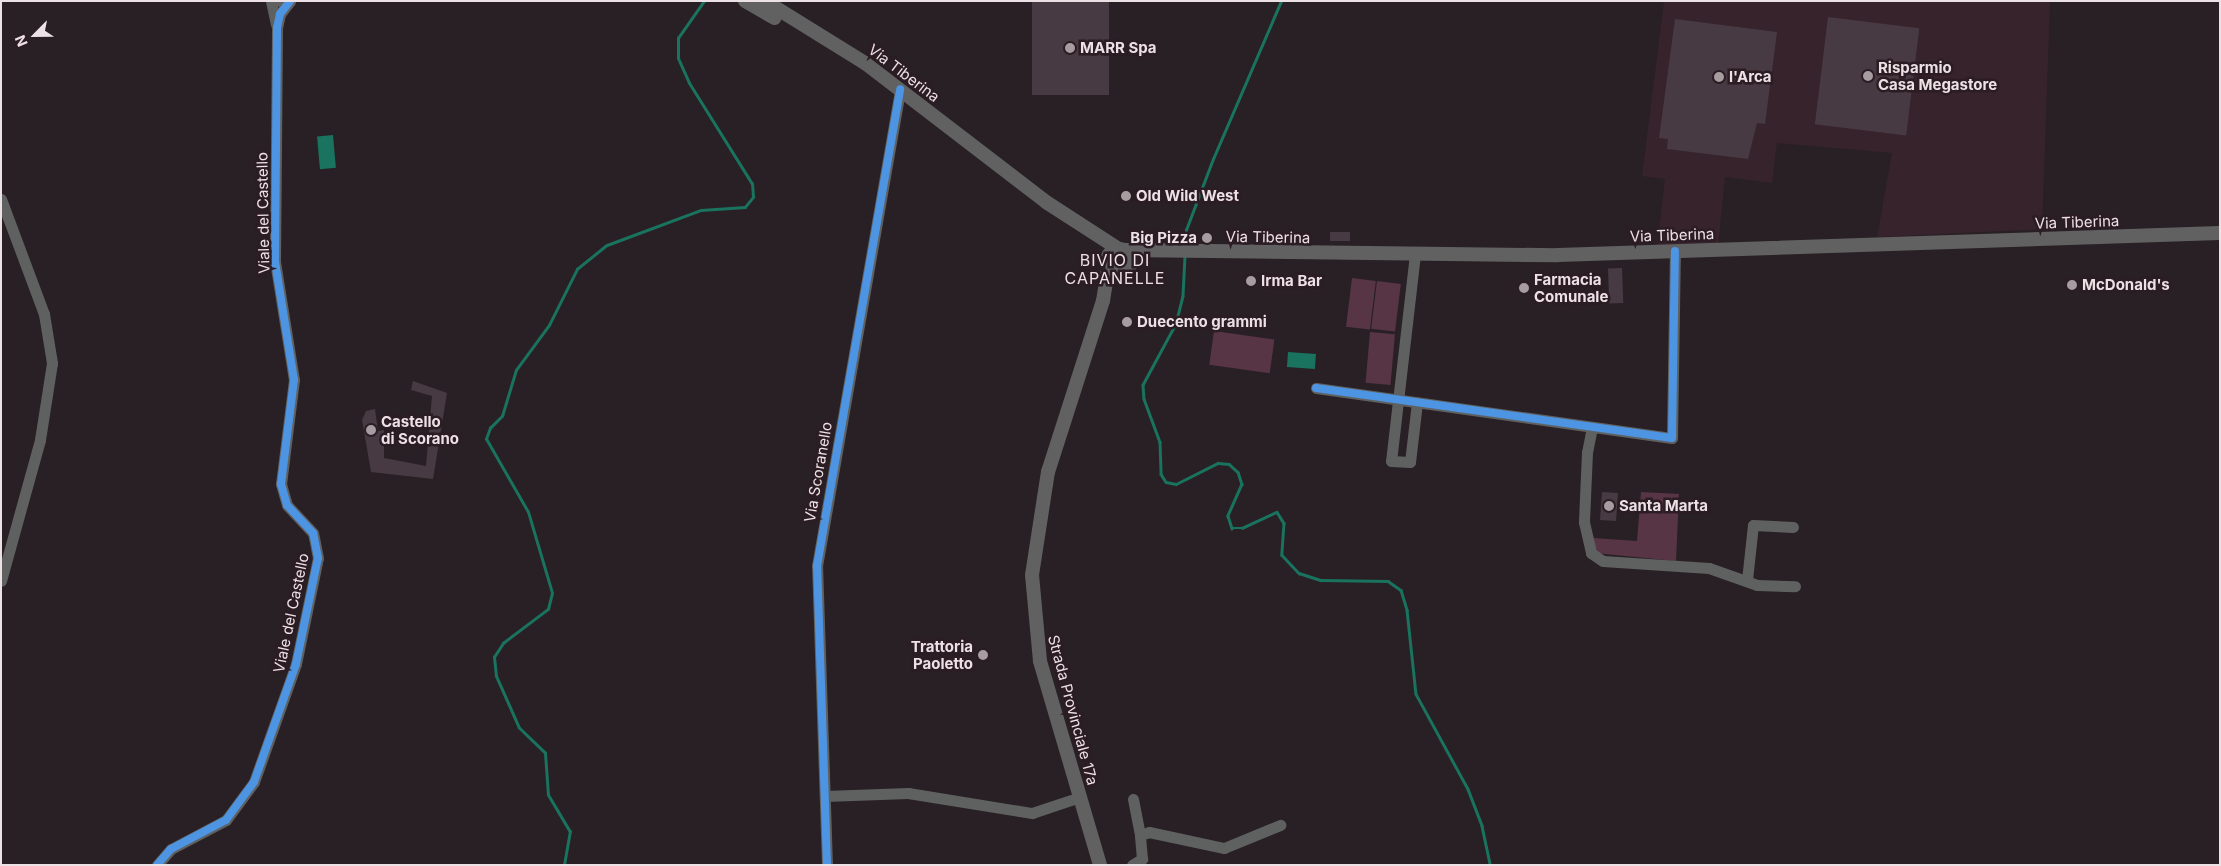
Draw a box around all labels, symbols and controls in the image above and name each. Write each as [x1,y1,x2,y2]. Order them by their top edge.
north arrow [10,10,60,60]
text: N [11,33,31,49]
place label: MARR Spa [1080,39,1157,57]
street label: Via Tiberina [865,40,943,106]
marker: MARR Spa [1064,42,1076,54]
place label: Risparmio Casa Megastore [1878,58,1997,93]
place label: l'Arca [1729,68,1772,86]
marker: Risparmio Casa Megastore [1862,70,1874,82]
marker: l'Arca [1713,71,1725,83]
street label: Viale del Castello [253,152,273,274]
place label: Old Wild West [1136,187,1239,205]
marker: Old Wild West [1120,190,1132,202]
street label: Via Tiberina [2034,212,2120,232]
street label: Via Tiberina [1629,225,1715,245]
street label: Via Tiberina [1226,227,1310,247]
place label: Big Pizza [1130,229,1197,247]
marker: Big Pizza [1201,232,1213,244]
district label: BIVIO DI CAPANELLE [1063,250,1167,288]
place label: Farmacia Comunale [1534,270,1608,305]
place label: Irma Bar [1261,272,1322,290]
marker: Irma Bar [1245,275,1257,287]
place label: McDonald's [2082,276,2170,294]
marker: McDonald's [2066,279,2078,291]
marker: Farmacia Comunale [1518,282,1530,294]
place label: Duecento grammi [1137,313,1267,331]
marker: Duecento grammi [1121,316,1133,328]
place label: Castello di Scorano [381,412,459,447]
street label: Via Scoranello [800,420,836,524]
marker: Castello di Scorano [365,424,377,436]
place label: Santa Marta [1619,497,1708,515]
marker: Santa Marta [1603,500,1615,512]
street label: Viale del Castello [270,552,312,674]
street label: Strada Provinciale 17a [1044,633,1102,787]
place label: Trattoria Paoletto [911,637,973,672]
marker: Trattoria Paoletto [977,649,989,661]

